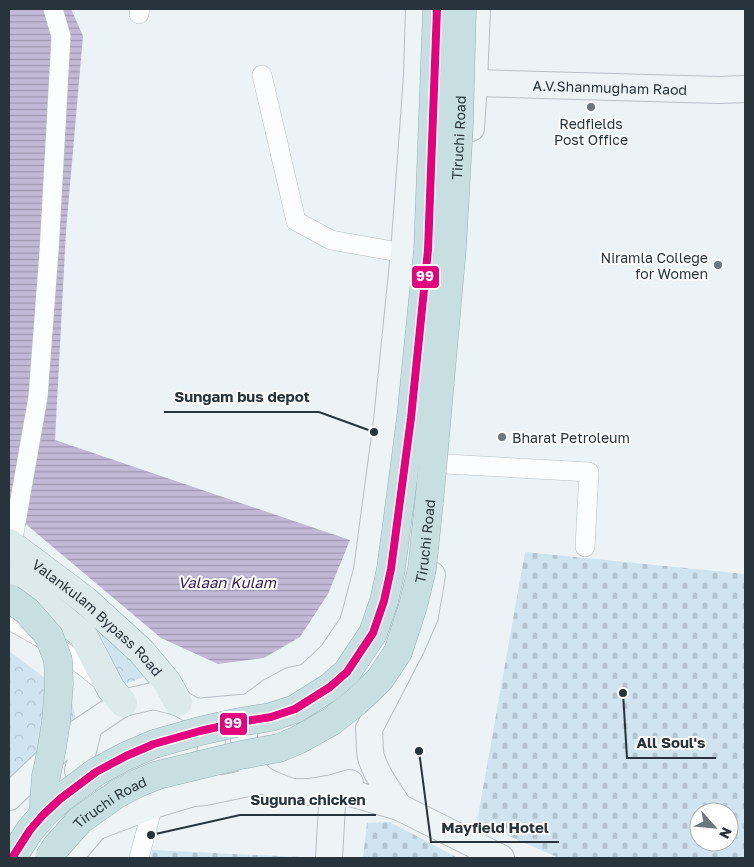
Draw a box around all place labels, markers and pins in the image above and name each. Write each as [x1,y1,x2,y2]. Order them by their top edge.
marker: Redfields Post Office [585,101,597,113]
place label: Redfields Post Office [554,115,628,148]
place label: Niramla College for Women [601,249,708,282]
marker: Niramla College for Women [712,259,724,271]
callout: Sungam bus depot [164,382,319,412]
place label: Bharat Petroleum [512,429,630,446]
marker: Bharat Petroleum [496,431,508,443]
callout: All Soul's [627,728,716,758]
callout: Suguna chicken [240,785,376,815]
callout: Mayfield Hotel [431,812,559,842]

